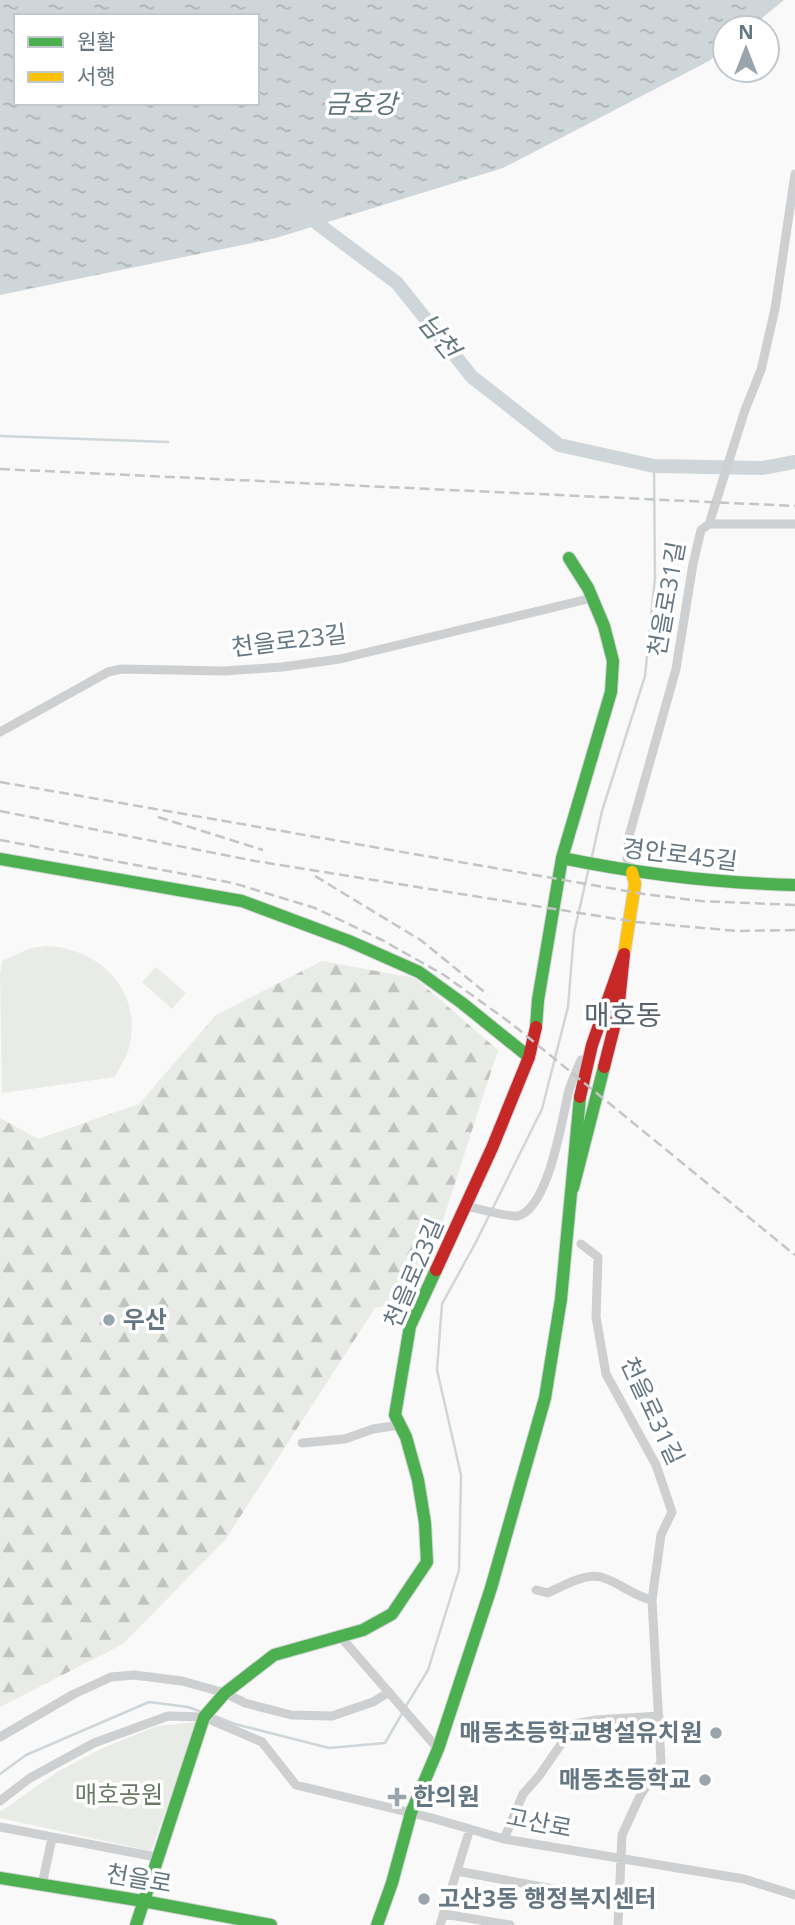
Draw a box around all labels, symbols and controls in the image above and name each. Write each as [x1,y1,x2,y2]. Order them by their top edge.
legend [14,14,259,105]
north arrow [711,14,781,84]
text: N [738,19,754,45]
text: 원활 [77,27,116,55]
text: 서행 [77,62,116,90]
water label: 금호강 [325,85,400,121]
water label: 남천 [411,305,471,368]
street label: 천을로31길 [639,539,692,659]
street label: 천을로23길 [229,616,348,663]
street label: 경안로45길 [621,830,740,877]
district label: 매호동 [584,995,662,1033]
street label: 천을로23길 [375,1213,450,1332]
place label: 우산 [123,1302,167,1335]
marker: 우산 [101,1312,117,1328]
street label: 천을로31길 [614,1351,693,1470]
place label: 매동초등학교병설유치원 [459,1715,702,1748]
marker: 매동초등학교병설유치원 [708,1725,724,1741]
place label: 매동초등학교 [559,1762,691,1795]
marker: 매동초등학교 [697,1772,713,1788]
park label: 매호공원 [75,1777,163,1810]
place label: 한의원 [413,1779,479,1812]
marker: 한의원 [387,1787,407,1807]
street label: 고산로 [504,1799,575,1844]
street label: 천을로 [104,1856,175,1900]
place label: 고산3동 행정복지센터 [438,1881,657,1914]
marker: 고산3동 행정복지센터 [416,1891,432,1907]

